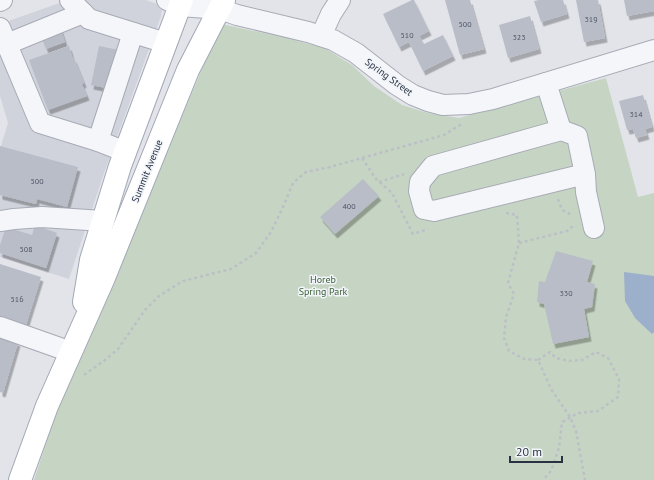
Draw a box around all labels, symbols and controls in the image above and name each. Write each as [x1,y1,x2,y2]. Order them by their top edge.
house number: 319 [584,14,598,24]
house number: 500 [458,19,472,29]
house number: 510 [400,30,414,40]
house number: 323 [512,32,526,42]
street label: Spring Street [363,55,416,99]
house number: 314 [629,109,643,119]
street label: Summit Avenue [129,138,165,204]
house number: 500 [30,176,44,186]
house number: 400 [342,201,356,211]
house number: 508 [19,244,33,254]
park label: Horeb Spring Park [299,273,348,298]
house number: 330 [559,288,573,298]
house number: 516 [10,294,24,304]
scale bar [510,438,562,464]
text: 20 m [516,444,542,459]

